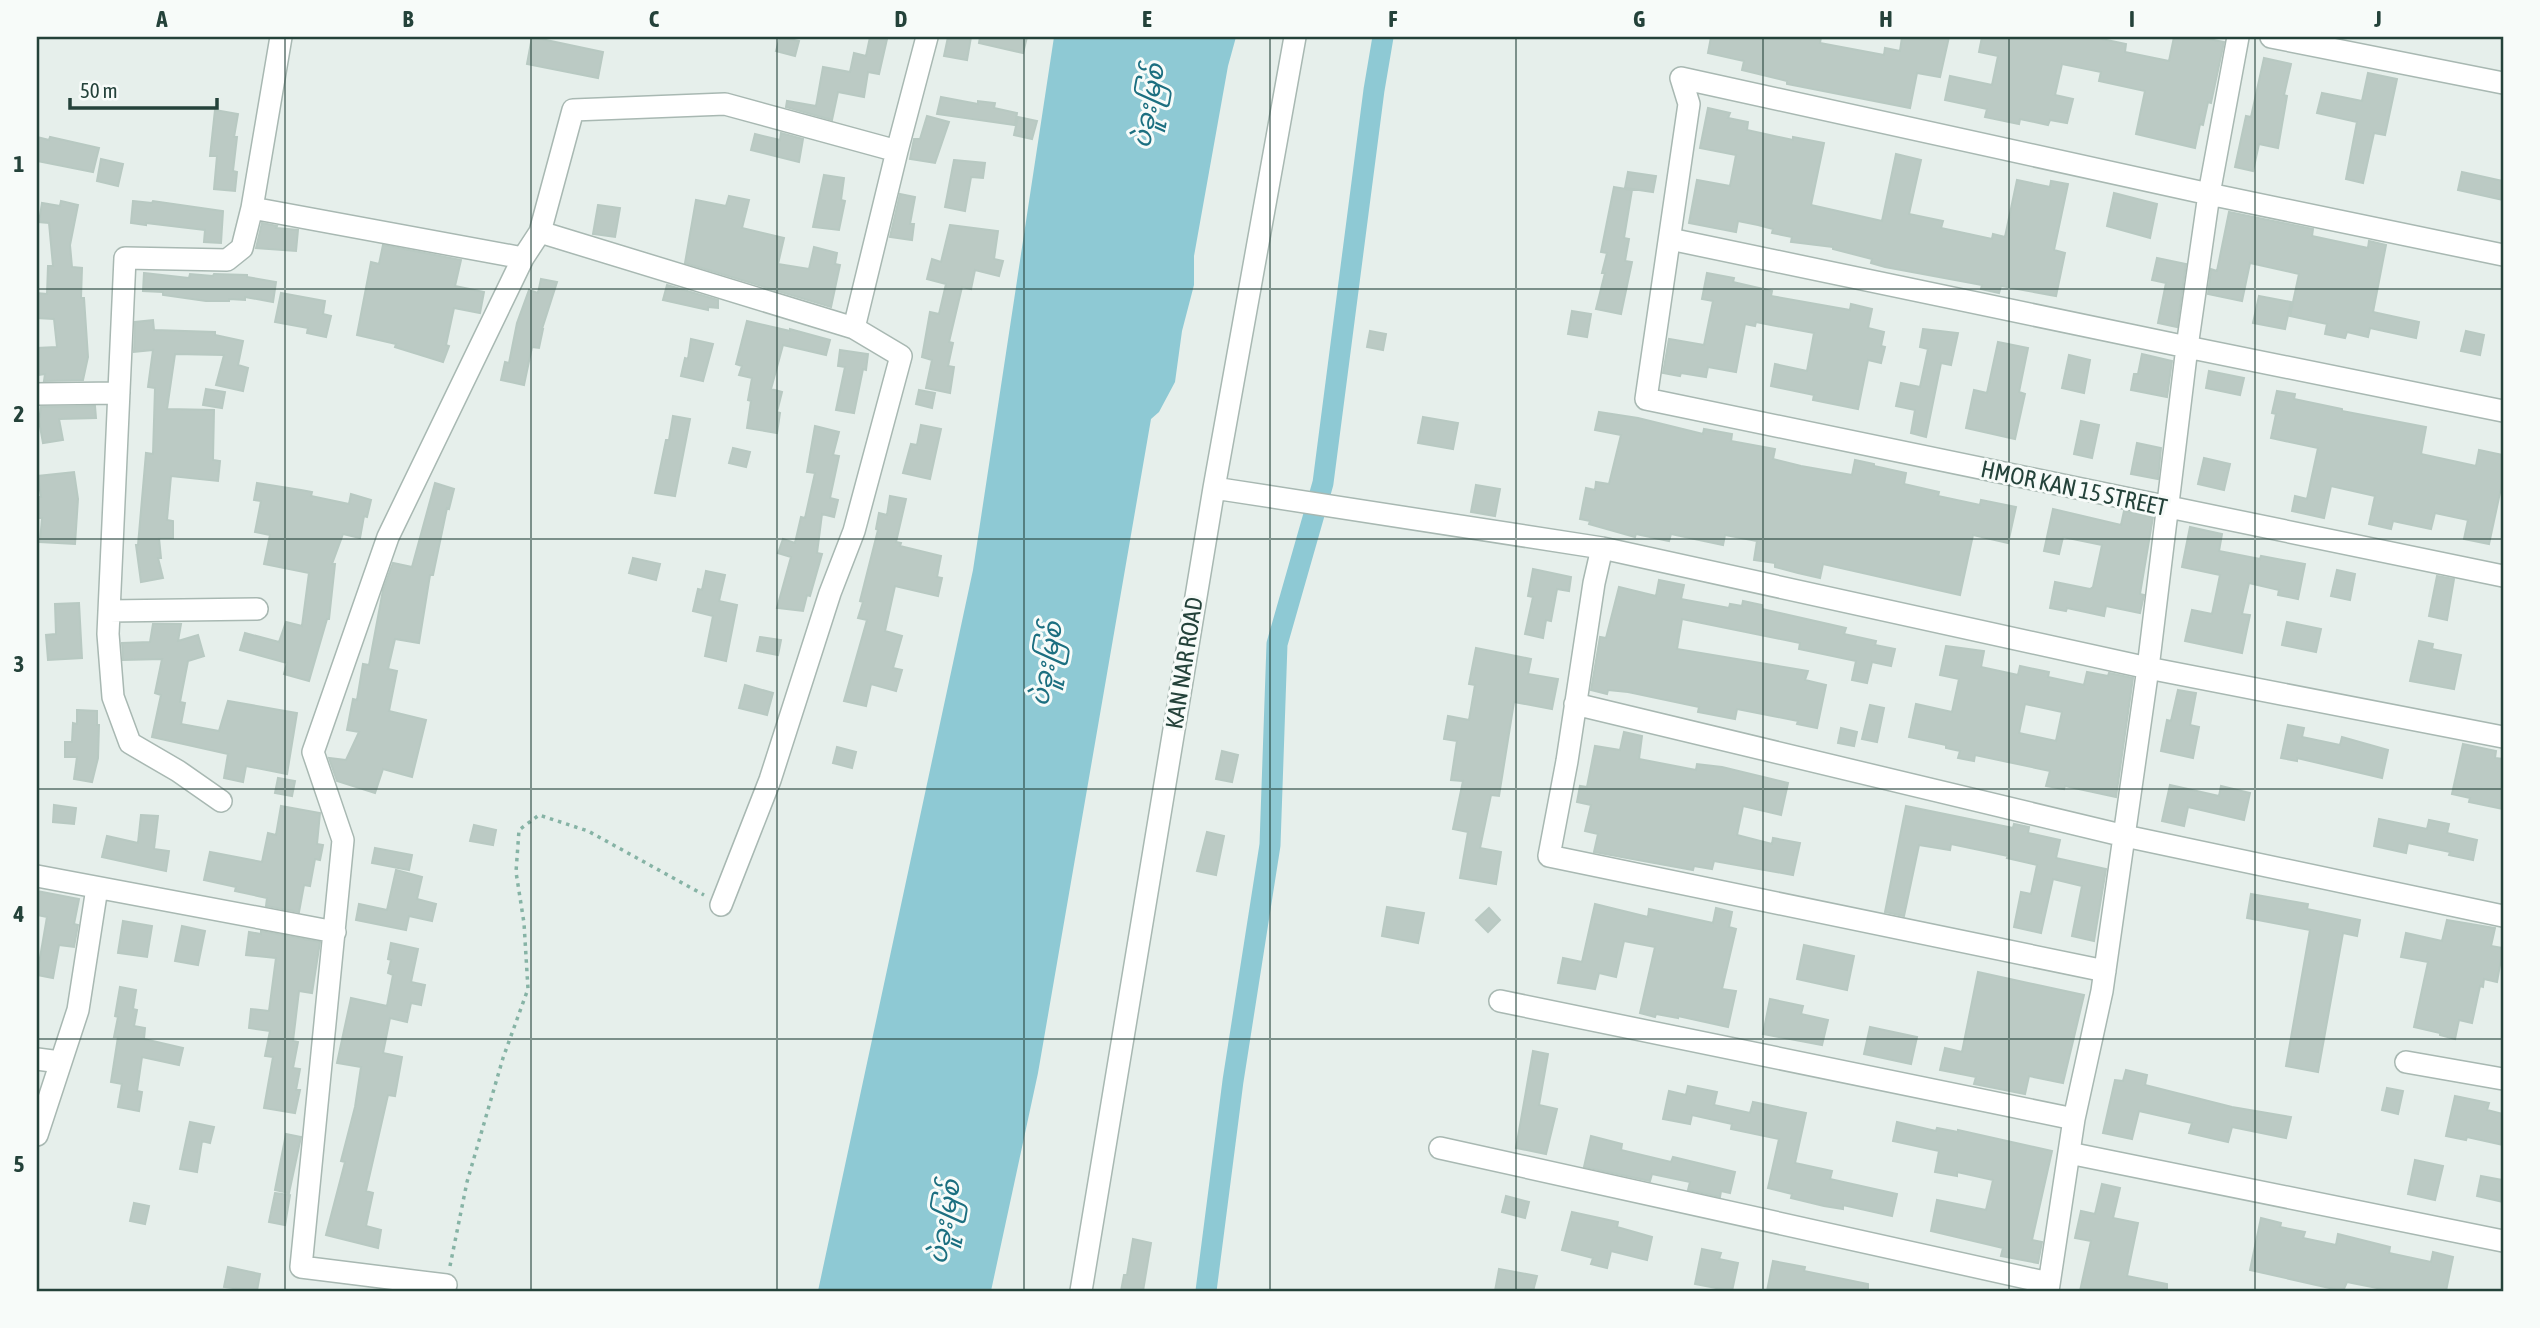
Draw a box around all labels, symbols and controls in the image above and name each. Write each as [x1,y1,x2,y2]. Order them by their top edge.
text: A [155,6,168,32]
text: B [403,6,414,32]
text: C [649,6,660,32]
text: D [895,6,908,32]
text: E [1142,6,1152,32]
text: F [1388,6,1398,32]
text: G [1633,6,1645,32]
text: H [1879,6,1893,32]
text: I [2129,6,2135,32]
text: J [2373,6,2382,32]
water label: ပဲခူးမြစ် [1123,59,1177,152]
scale bar [70,66,217,110]
text: 50 m [80,78,118,102]
text: 1 [14,151,25,177]
text: 2 [14,401,24,427]
street label: HMOR KAN 15 STREET [1978,455,2170,521]
street label: KAN NAR ROAD [1160,595,1208,731]
water label: ပဲခူးမြစ် [1021,617,1075,710]
text: 3 [14,651,24,677]
text: 4 [13,901,25,927]
text: 5 [14,1151,25,1177]
water label: ပဲခူးမြစ် [919,1175,973,1268]

